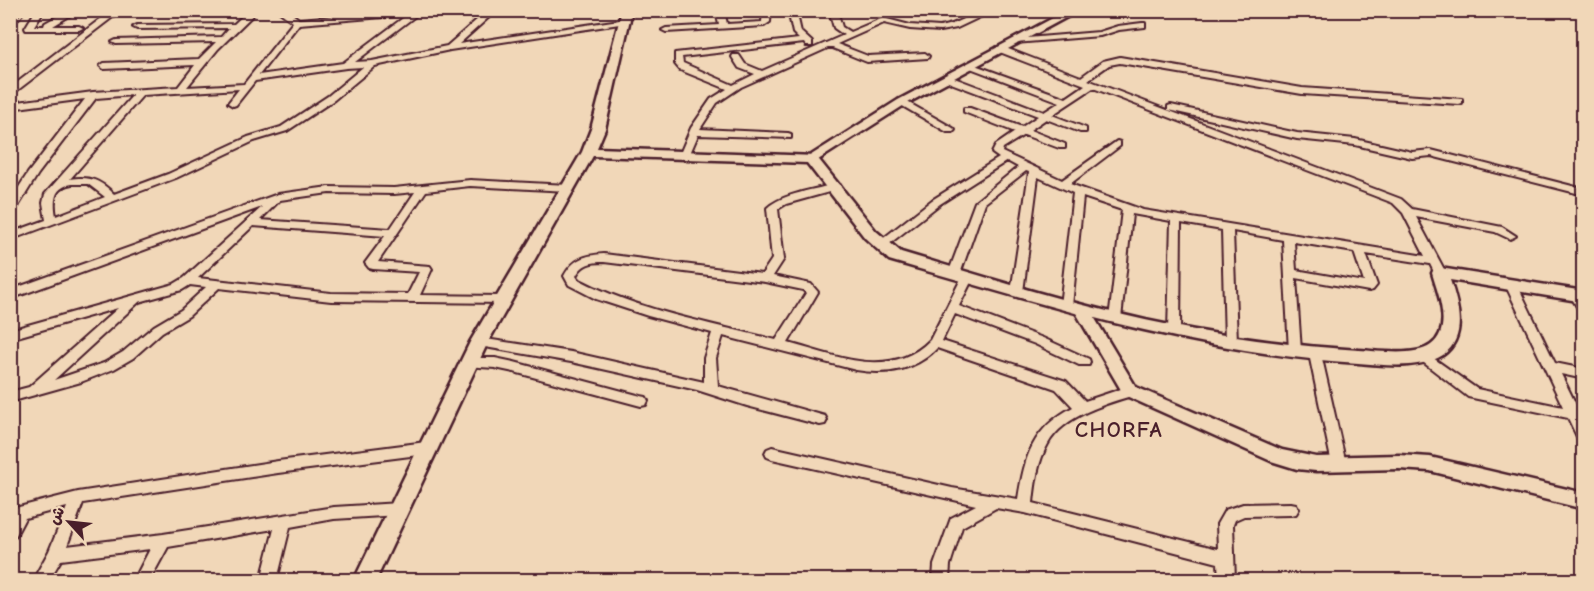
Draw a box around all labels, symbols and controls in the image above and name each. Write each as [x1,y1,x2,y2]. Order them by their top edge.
district label: CHORFA [1075,417,1163,443]
north arrow [39,492,99,552]
text: ش [45,504,69,528]

